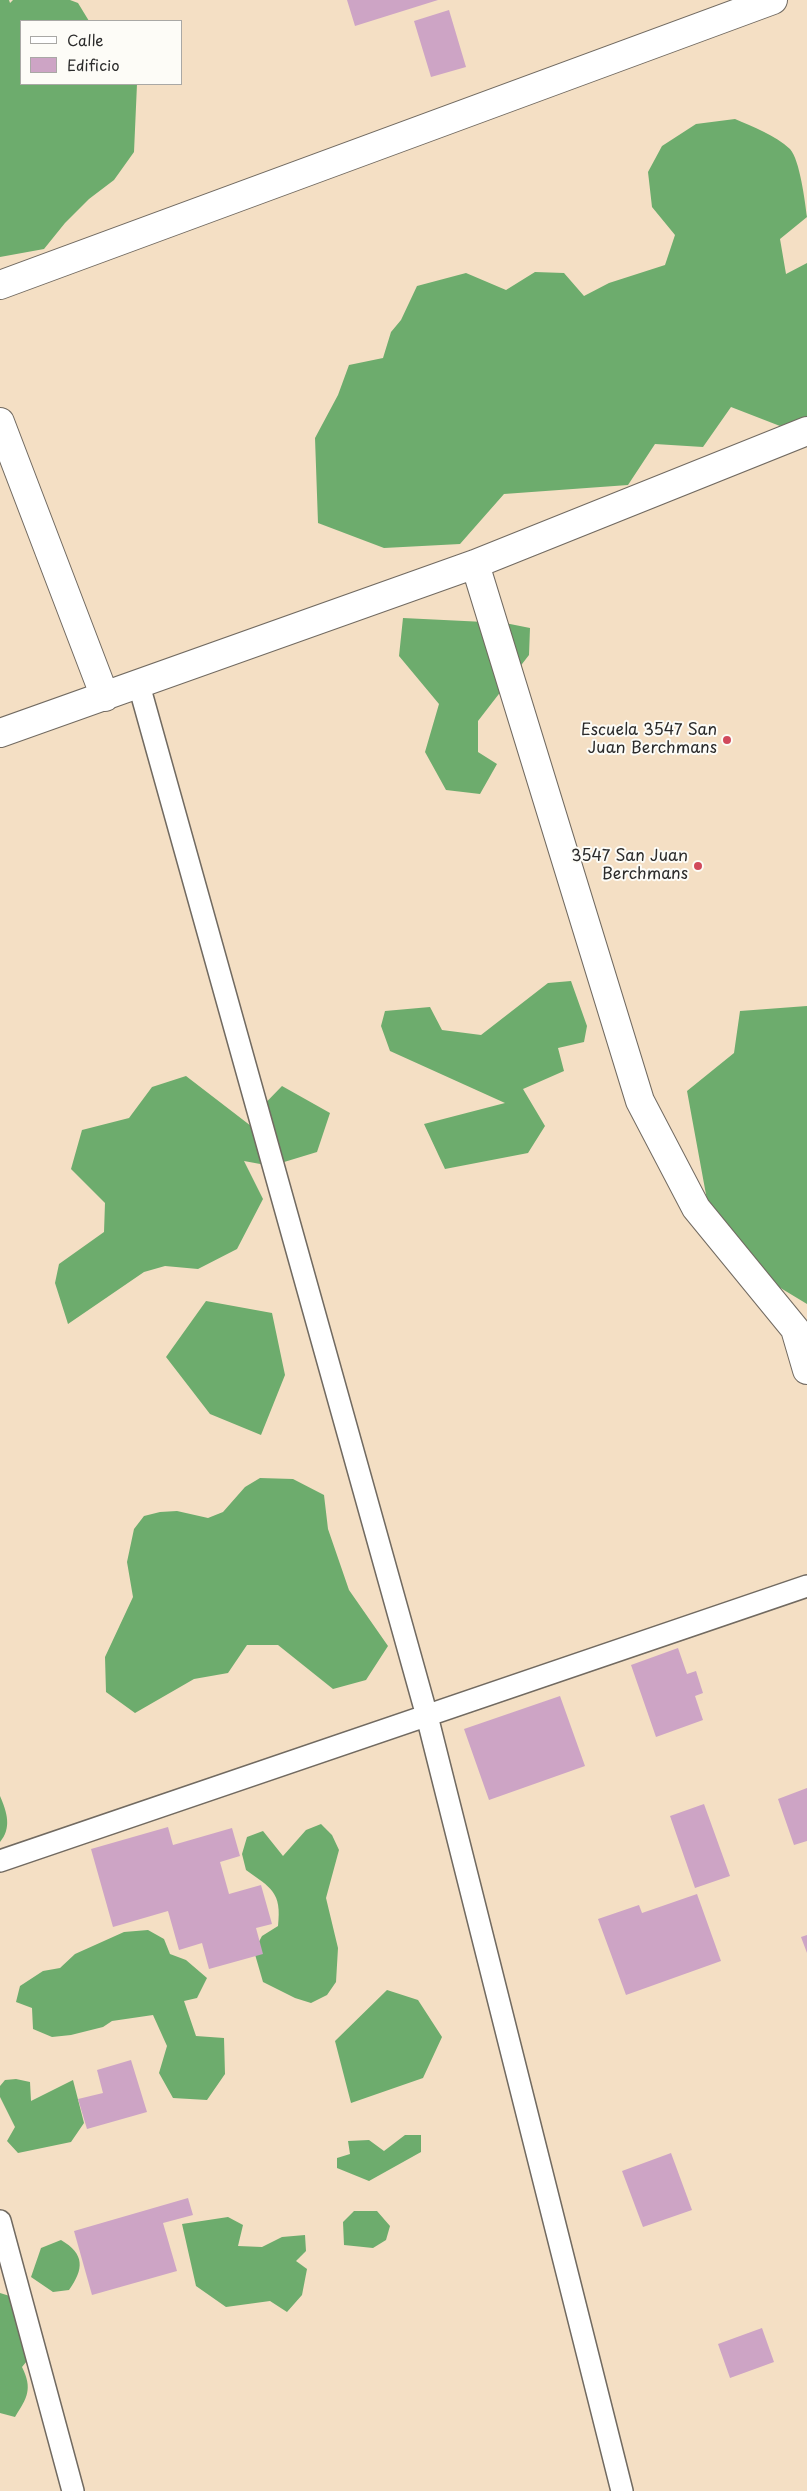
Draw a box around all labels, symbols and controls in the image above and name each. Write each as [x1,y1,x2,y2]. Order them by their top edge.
legend [20,20,182,85]
text: Calle [67,28,104,51]
text: Edificio [67,53,120,76]
place label: Escuela 3547 San Juan Berchmans [581,721,717,759]
marker: Escuela 3547 San Juan Berchmans [721,734,733,746]
place label: 3547 San Juan Berchmans [571,847,688,885]
marker: 3547 San Juan Berchmans [692,860,704,872]

